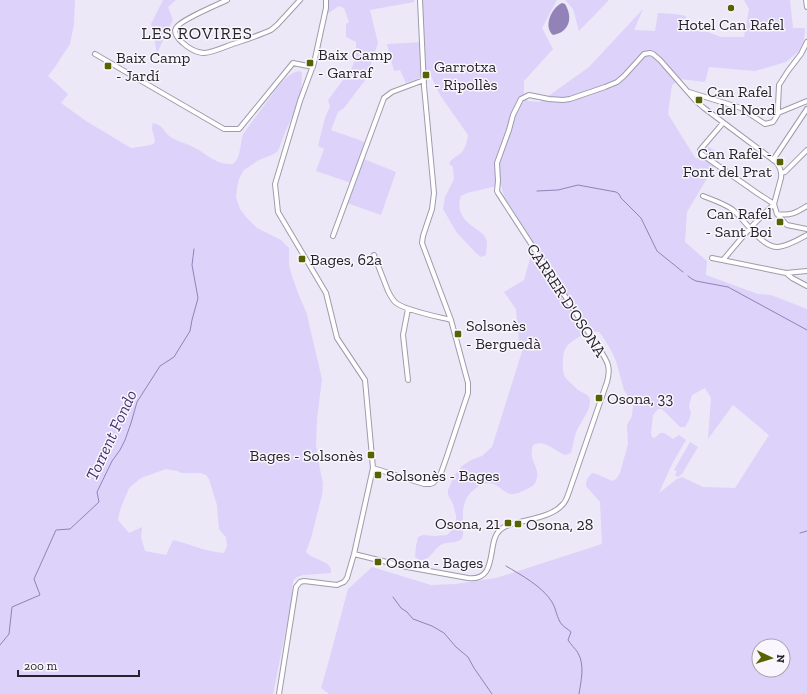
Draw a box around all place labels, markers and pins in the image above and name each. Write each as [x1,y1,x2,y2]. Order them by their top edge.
marker: Hotel Can Rafel [726,3,736,13]
place label: Hotel Can Rafel [678,15,784,34]
place label: Baix Camp - Garraf [318,45,393,82]
place label: Baix Camp - Jardí [116,48,191,85]
place label: Garrotxa - Ripollès [434,57,498,94]
marker: Baix Camp - Garraf [305,58,315,68]
marker: Baix Camp - Jardí [103,61,113,71]
marker: Garrotxa - Ripollès [421,70,431,80]
place label: Can Rafel - del Nord [707,82,776,119]
marker: Can Rafel - del Nord [694,95,704,105]
place label: Can Rafel - Font del Prat [683,144,772,181]
marker: Can Rafel - Font del Prat [775,157,785,167]
place label: Can Rafel - Sant Boi [705,204,773,241]
marker: Can Rafel - Sant Boi [775,217,785,227]
place label: Bages, 62a [310,250,382,269]
marker: Bages, 62a [297,254,307,264]
place label: Solsonès - Berguedà [466,316,541,353]
marker: Solsonès - Berguedà [453,329,463,339]
place label: Osona, 33 [607,389,673,408]
marker: Osona, 33 [594,393,604,403]
place label: Bages - Solsonès [250,446,363,465]
marker: Bages - Solsonès [366,450,376,460]
place label: Solsonès - Bages [386,466,499,485]
marker: Solsonès - Bages [373,470,383,480]
place label: Osona, 21 [435,514,500,533]
place label: Osona, 28 [526,515,593,534]
marker: Osona, 21 [503,518,513,528]
marker: Osona, 28 [513,519,523,529]
place label: Osona - Bages [386,553,483,572]
marker: Osona - Bages [373,557,383,567]

